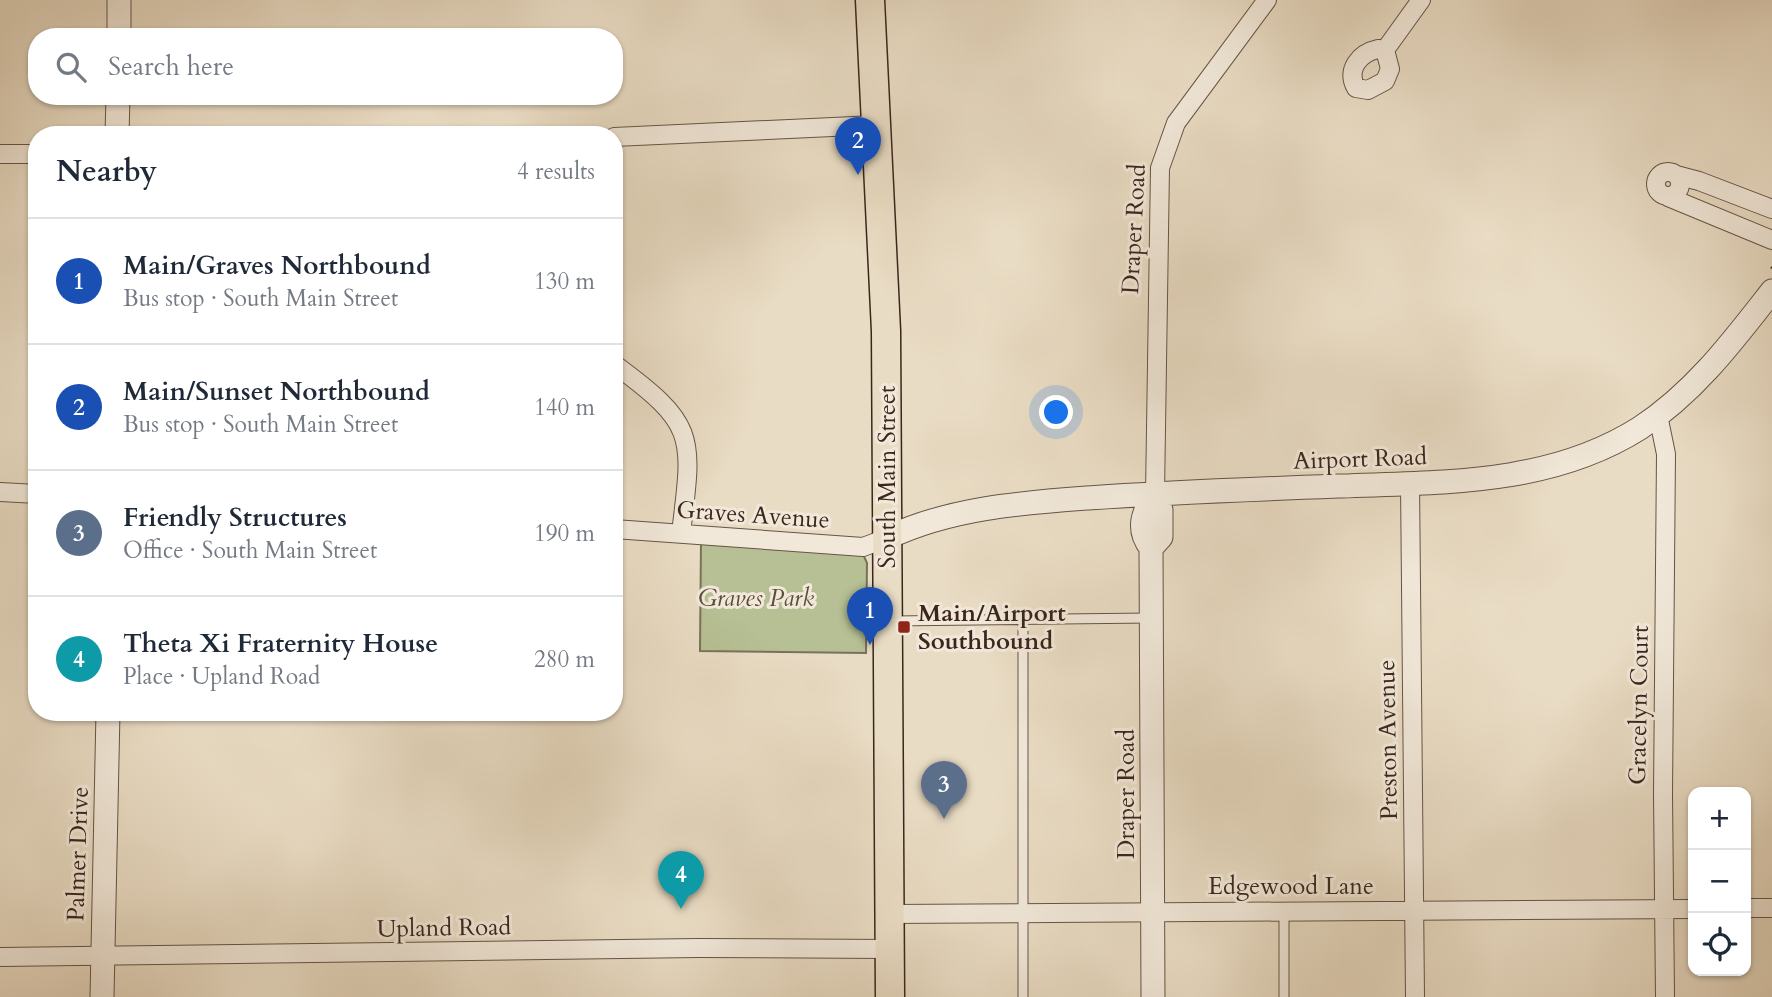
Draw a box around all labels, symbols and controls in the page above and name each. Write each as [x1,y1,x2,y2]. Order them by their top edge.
search box [28,28,623,105]
icon: search [52,48,90,86]
text: Search here [108,49,234,84]
pin: 2 [835,117,881,175]
text: Nearby [56,151,157,192]
text: 4 results [517,156,595,187]
street label: Draper Road [1114,163,1154,295]
text: Main/Graves Northbound [123,248,431,283]
text: 1 [73,266,85,297]
text: 130 m [534,266,595,297]
text: Bus stop · South Main Street [123,283,398,314]
text: Main/Sunset Northbound [123,374,430,409]
street label: South Main Street [871,385,904,568]
text: 2 [73,392,85,423]
text: 140 m [534,392,595,423]
your location [1039,395,1073,429]
text: Bus stop · South Main Street [123,409,398,440]
street label: Airport Road [1293,440,1428,478]
street label: Graves Avenue [675,493,831,537]
text: Friendly Structures [123,500,347,535]
text: 3 [73,518,85,549]
text: 190 m [534,518,595,549]
text: Office · South Main Street [123,535,377,566]
park label: Graves Park [698,582,814,615]
pin: 1 [847,587,893,645]
place label: Main/Airport Southbound [918,597,1066,658]
marker: Main/Airport Southbound [896,619,912,635]
street label: Gracelyn Court [1621,624,1657,785]
text: Theta Xi Fraternity House [123,626,438,661]
text: 4 [73,644,85,675]
text: 280 m [534,644,595,675]
street label: Preston Avenue [1370,660,1406,820]
text: Place · Upland Road [123,661,320,692]
street label: Draper Road [1110,729,1143,859]
pin: 3 [921,761,967,819]
street label: Palmer Drive [59,786,97,922]
map controls [1688,787,1751,976]
button: + [1688,787,1751,850]
button: − [1688,850,1751,913]
pin: 4 [658,851,704,909]
street label: Edgewood Lane [1208,870,1374,903]
street label: Upland Road [376,910,512,946]
button: locate [1688,913,1751,976]

